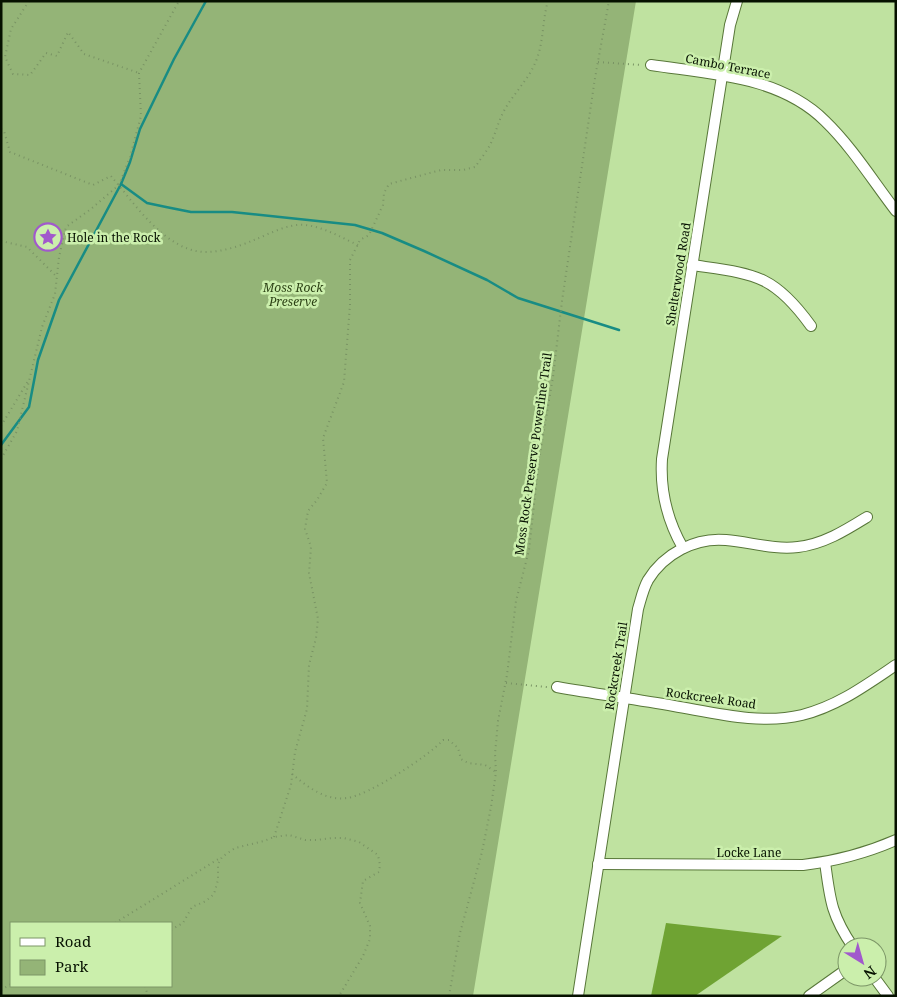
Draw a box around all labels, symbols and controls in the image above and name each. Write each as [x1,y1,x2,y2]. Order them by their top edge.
street label: Cambo Terrace [684,49,772,83]
street label: Shelterwood Road [661,221,695,327]
place icon: Hole in the Rock [33,222,63,252]
place label: Hole in the Rock [67,229,161,246]
park label: Moss Rock Preserve [262,279,324,310]
street label: Moss Rock Preserve Powerline Trail [510,351,556,557]
street label: Rockcreek Trail [601,620,631,711]
street label: Rockcreek Road [665,683,758,713]
street label: Locke Lane [716,844,782,861]
legend [10,922,172,987]
text: Road [55,931,91,951]
north arrow [837,937,887,987]
text: Park [55,956,89,976]
text: N [860,962,880,984]

